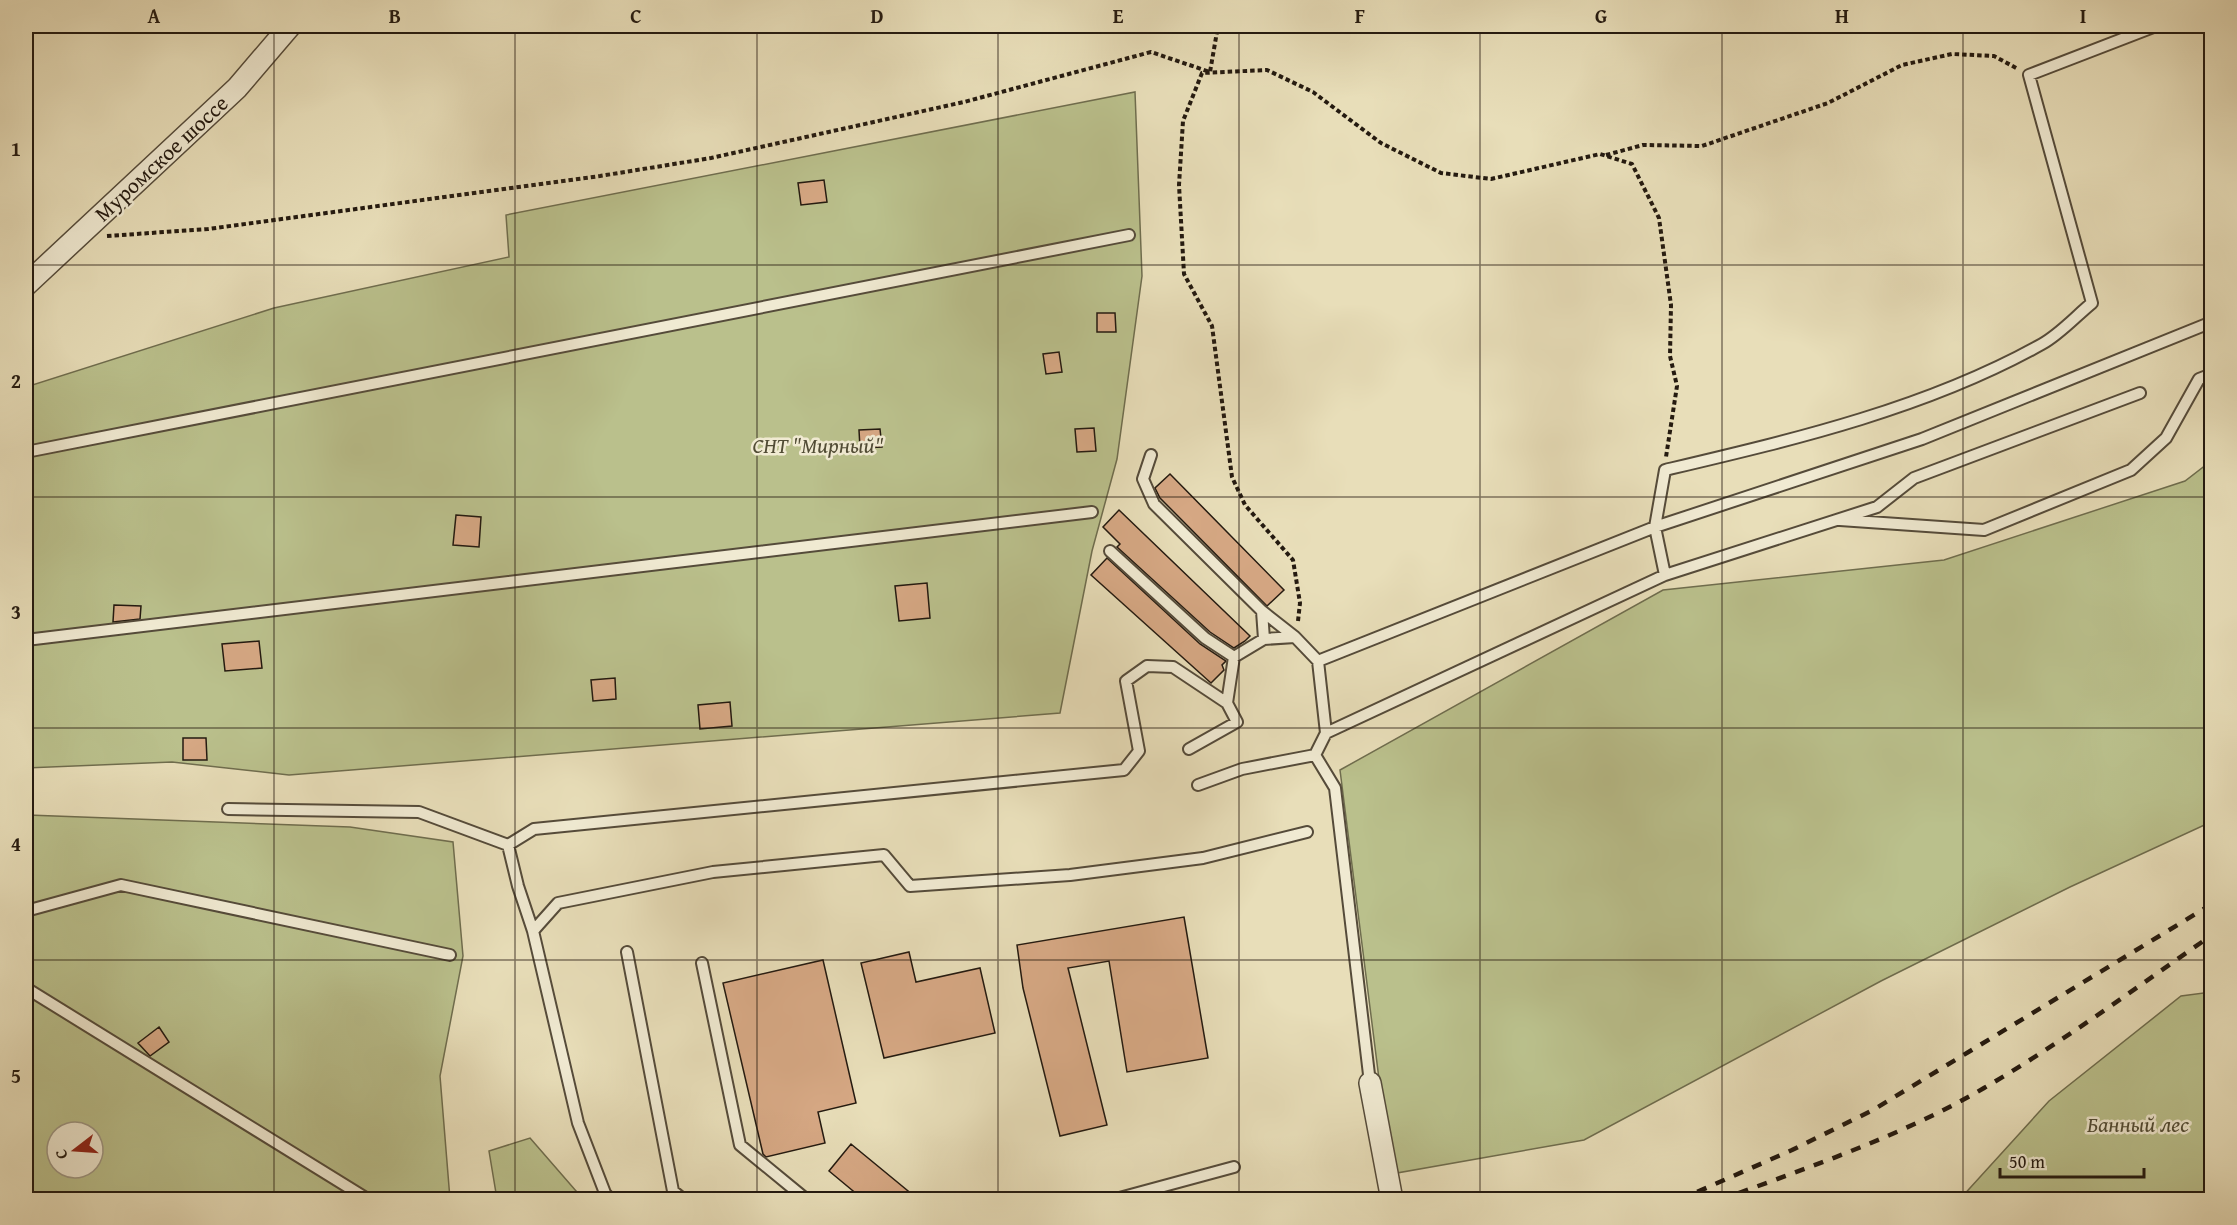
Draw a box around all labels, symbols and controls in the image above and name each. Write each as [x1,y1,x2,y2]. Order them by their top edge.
text: A [148,1,161,30]
text: B [389,1,401,30]
text: C [630,1,642,30]
text: D [870,1,884,30]
text: E [1113,1,1124,30]
text: F [1355,1,1365,30]
text: G [1595,1,1607,30]
text: H [1835,1,1849,30]
text: I [2080,1,2086,30]
street label: Муромское шоссе [87,87,235,229]
text: 1 [11,134,21,163]
text: 2 [11,366,21,395]
park label: СНТ "Мирный" [752,429,884,461]
text: 3 [11,597,21,626]
text: 4 [11,829,21,858]
text: 5 [11,1061,21,1090]
park label: Банный лес [2087,1108,2190,1140]
north arrow [45,1120,105,1180]
scale bar [2000,1141,2144,1179]
text: С [48,1147,73,1162]
text: 50 m [2009,1148,2045,1175]

